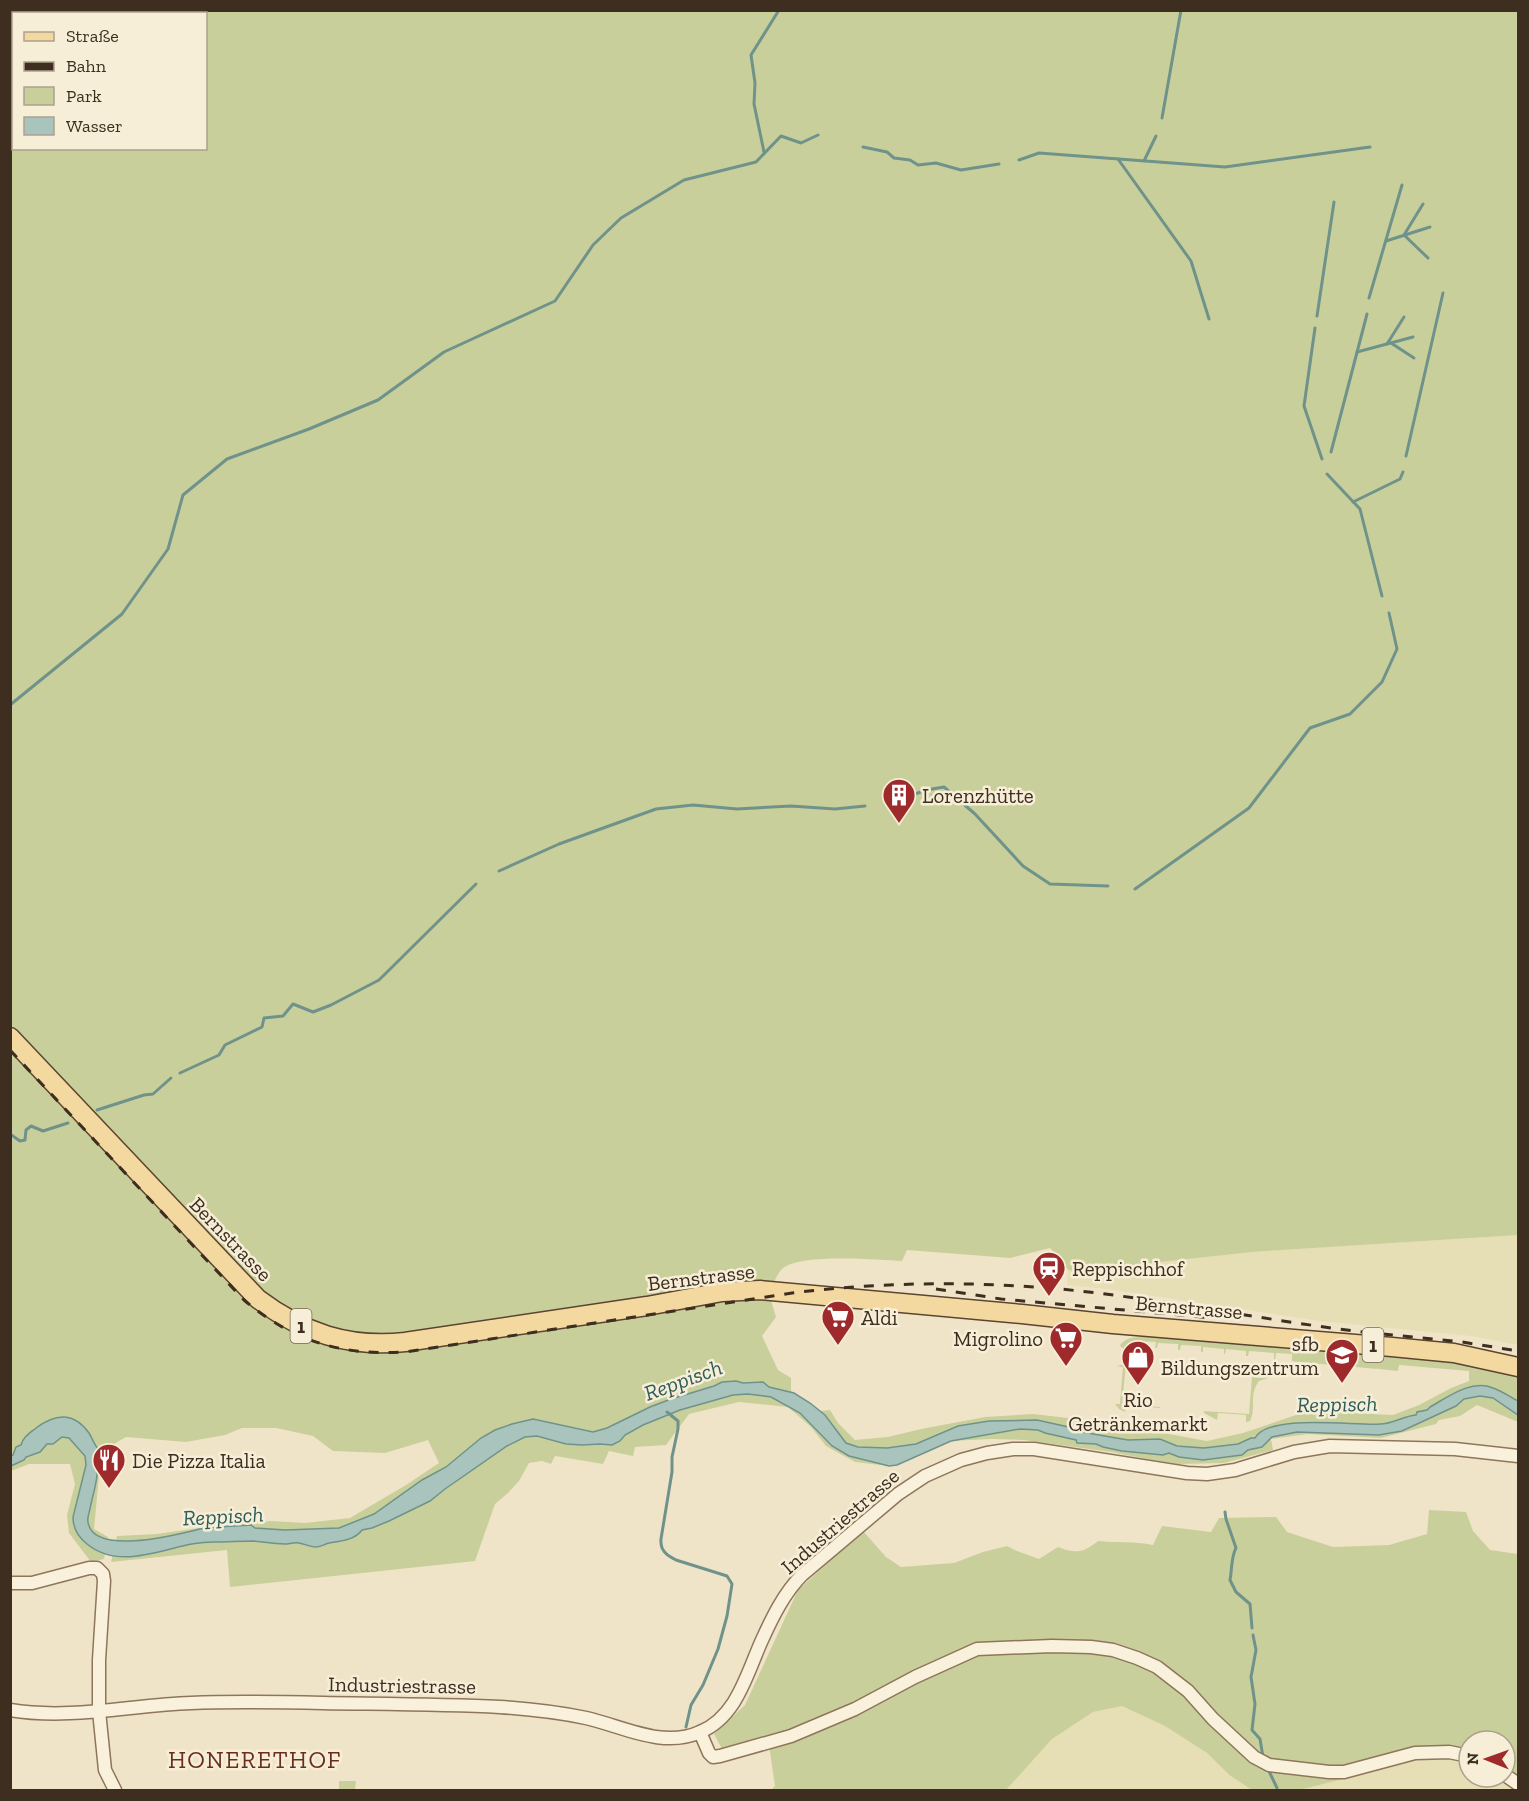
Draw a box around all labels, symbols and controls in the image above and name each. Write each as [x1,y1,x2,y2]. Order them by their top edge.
legend [12,12,207,150]
text: Straße [66,25,119,47]
text: Bahn [66,55,107,77]
text: Park [66,85,102,107]
text: Wasser [66,115,123,137]
building icon: Lorenzhütte [881,777,917,824]
place label: Lorenzhütte [922,783,1034,808]
street label: Bernstrasse [185,1192,277,1286]
station icon: Reppischhof [1031,1250,1067,1297]
place label: Reppischhof [1072,1256,1185,1281]
street label: Bernstrasse [646,1258,756,1296]
street label: Bernstrasse [1134,1290,1244,1324]
supermarket icon: Aldi [820,1299,856,1346]
place label: Aldi [861,1305,898,1330]
road number: 1 [290,1309,312,1343]
supermarket icon: Migrolino [1048,1320,1084,1367]
place label: Migrolino [953,1326,1043,1351]
road number: 1 [1362,1328,1384,1362]
place label: sfb Bildungszentrum [1161,1331,1319,1380]
school or university icon: sfb Bildungszentrum [1324,1337,1360,1384]
shop icon: Rio Getränkemarkt [1120,1339,1156,1386]
water label: Reppisch [640,1353,726,1407]
place label: Rio Getränkemarkt [1068,1387,1208,1436]
water label: Reppisch [1296,1390,1378,1418]
restaurant icon: Die Pizza Italia [91,1442,127,1489]
place label: Die Pizza Italia [132,1448,266,1473]
street label: Industriestrasse [776,1463,904,1579]
water label: Reppisch [182,1500,264,1532]
street label: Industriestrasse [328,1671,476,1699]
north arrow [1457,1729,1517,1789]
district label: HONERETHOF [168,1745,342,1774]
text: N [1463,1752,1482,1765]

